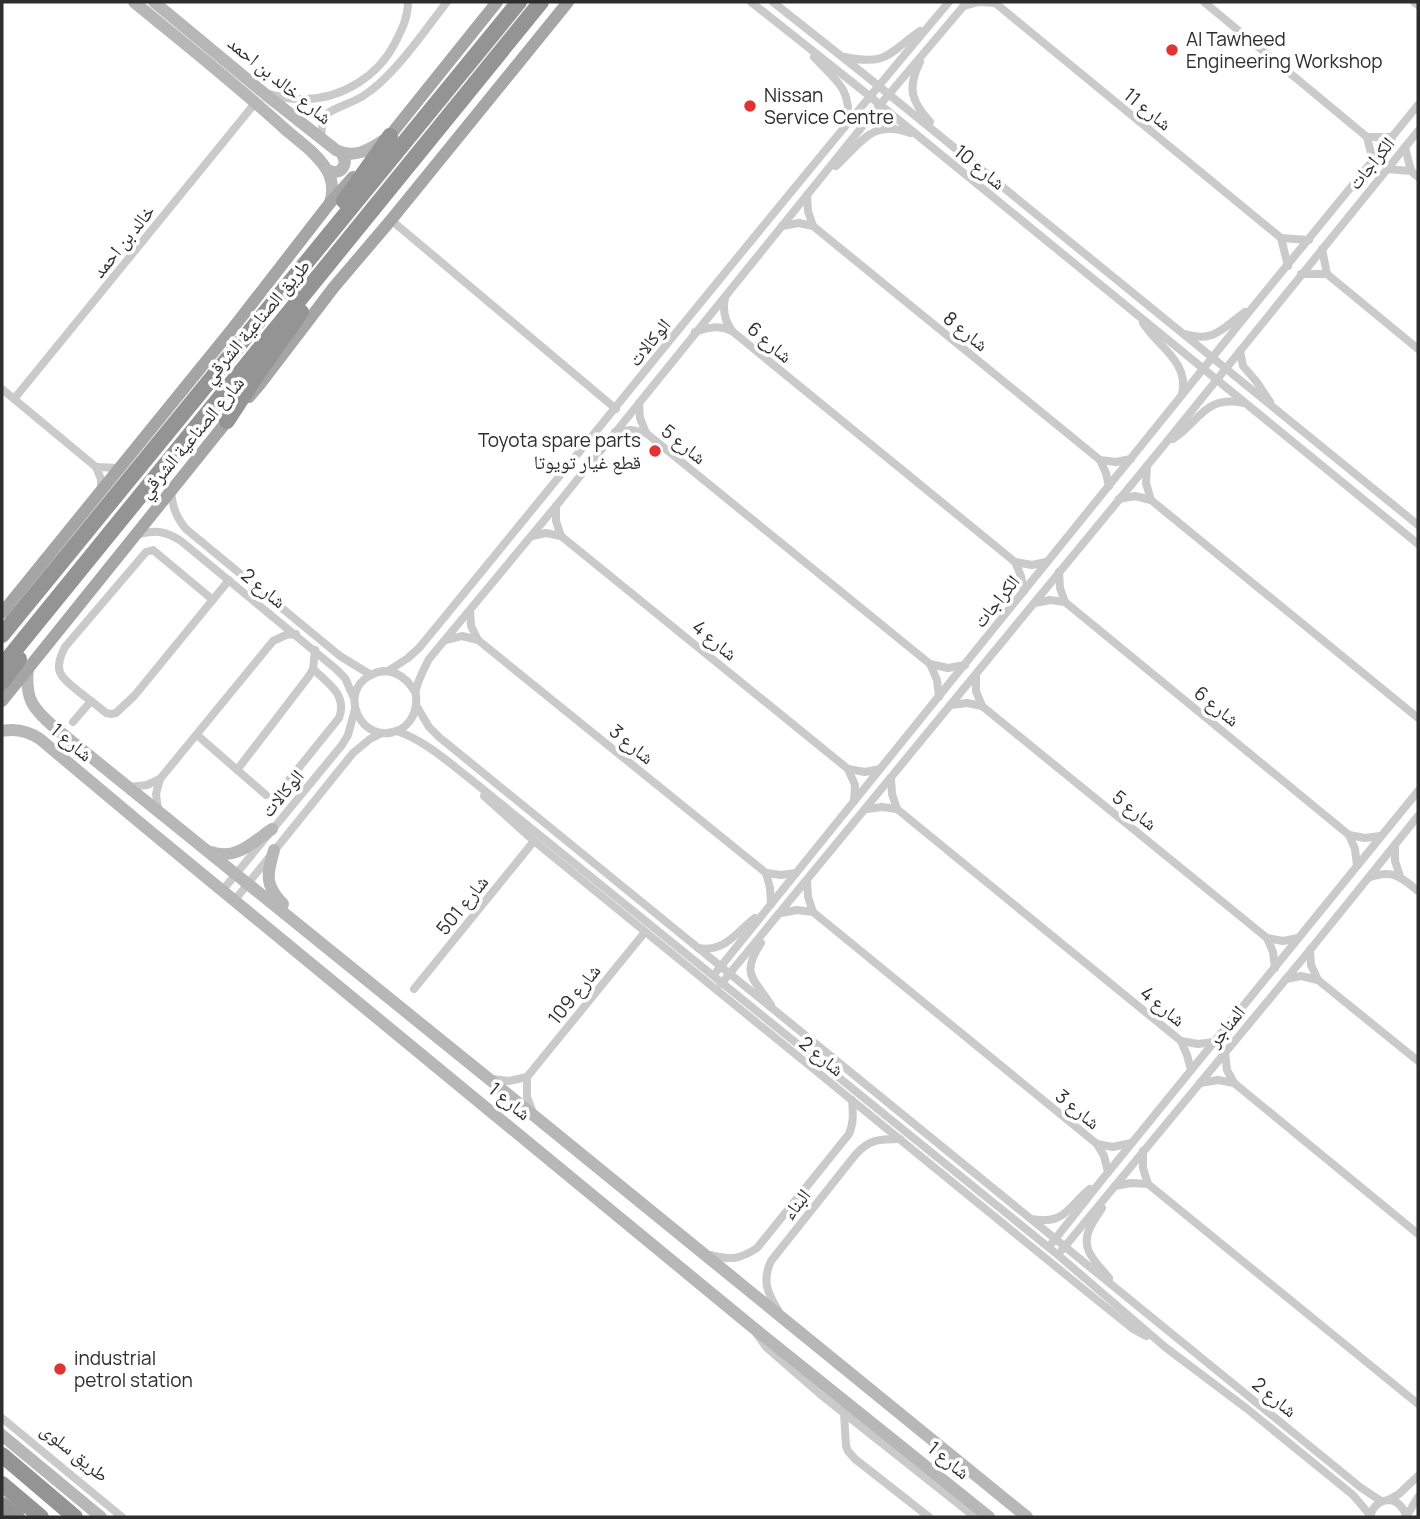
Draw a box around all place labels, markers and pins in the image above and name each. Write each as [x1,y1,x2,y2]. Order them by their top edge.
place label: Al Tawheed Engineering Workshop [1186,26,1383,74]
marker: Al Tawheed Engineering Workshop [1164,42,1180,58]
place label: Nissan Service Centre [764,82,894,130]
marker: Nissan Service Centre [742,98,758,114]
place label: Toyota spare parts قطع غيار تويوتا [478,427,641,475]
marker: Toyota spare parts قطع غيار تويوتا [647,443,663,459]
place label: industrial petrol station [74,1345,193,1393]
marker: industrial petrol station [52,1361,68,1377]

